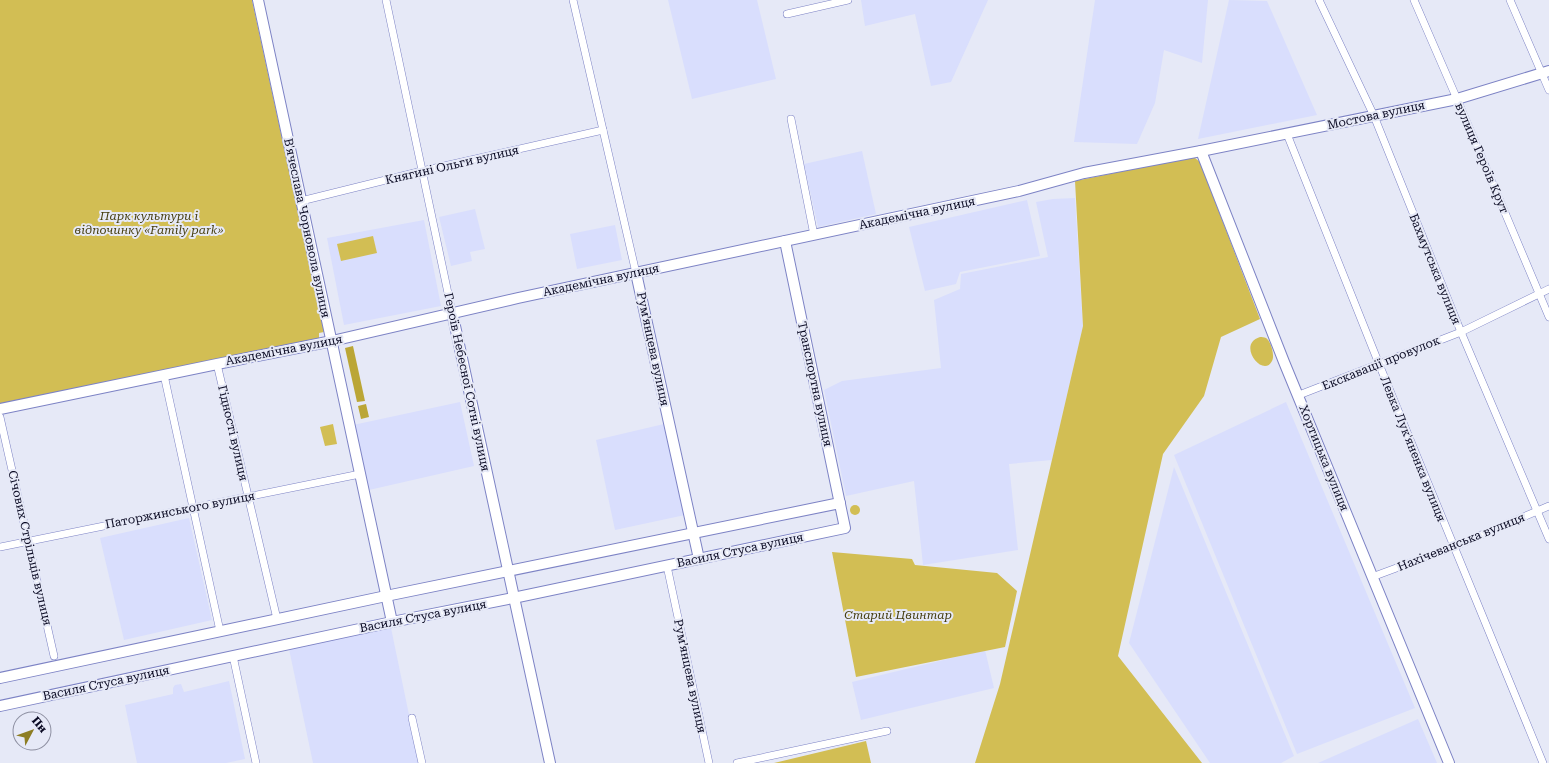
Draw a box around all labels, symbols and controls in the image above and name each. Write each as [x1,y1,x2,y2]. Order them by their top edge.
street label: Мостова вулиця [1326,98,1426,132]
street label: вулиця Героїв Крут [1452,101,1512,216]
street label: В'ячеслава Чорновола вулиця [281,137,333,319]
street label: Княгині Ольги вулиця [384,143,520,187]
street label: Академічна вулиця [858,194,977,232]
park label: Парк культури і відпочинку «Family park» [75,209,223,237]
street label: Бахмутська вулиця [1406,212,1464,327]
street label: Академічна вулиця [542,261,661,299]
street label: Героїв Небесної Сотні вулиця [441,291,493,473]
street label: Рум’янцева вулиця [634,291,672,407]
street label: Транспортна вулиця [795,320,835,448]
street label: Академічна вулиця [225,332,344,368]
street label: Екскавації провулок [1320,333,1442,393]
street label: Левка Лук'яненка вулиця [1377,374,1449,524]
street label: Гідності вулиця [215,384,251,482]
street label: Хортицька вулиця [1296,403,1352,513]
street label: Січових Стрільців вулиця [5,469,55,627]
street label: Паторжинського вулиця [104,489,256,531]
street label: Нахічеванська вулиця [1395,510,1527,574]
street label: Василя Стуса вулиця [675,530,805,570]
street label: Василя Стуса вулиця [358,597,488,635]
park label: Старий Цвинтар [844,608,952,622]
street label: Рум’янцева вулиця [671,618,709,734]
street label: Василя Стуса вулиця [41,663,171,703]
north arrow [12,711,52,751]
text: Пн [29,714,50,736]

